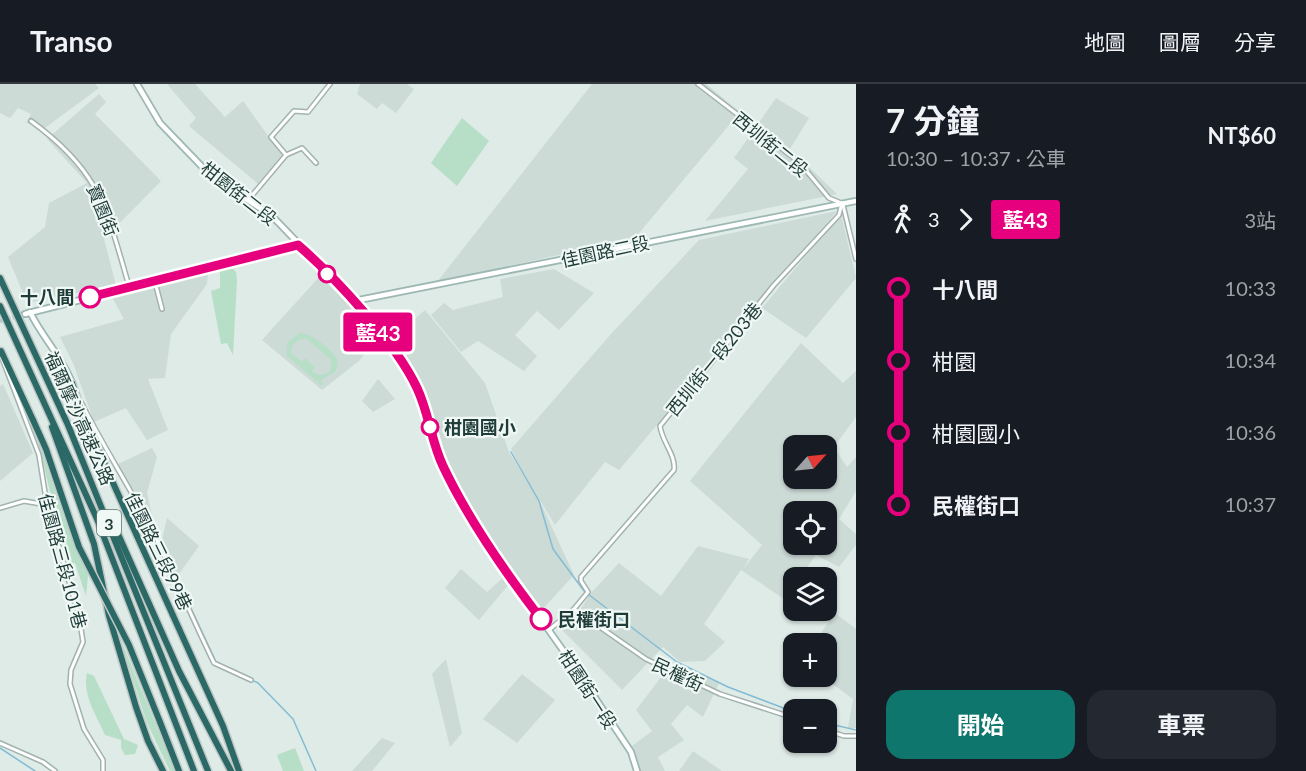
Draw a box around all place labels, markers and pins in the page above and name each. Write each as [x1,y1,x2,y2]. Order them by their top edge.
unlabelled marker [318,265,336,283]
place label: 十八間 [20,286,74,308]
marker: 十八間 [79,286,101,308]
place label: 柑園國小 [444,416,516,438]
marker: 柑園國小 [421,418,439,436]
marker: 民權街口 [530,608,552,630]
place label: 民權街口 [558,608,630,630]

